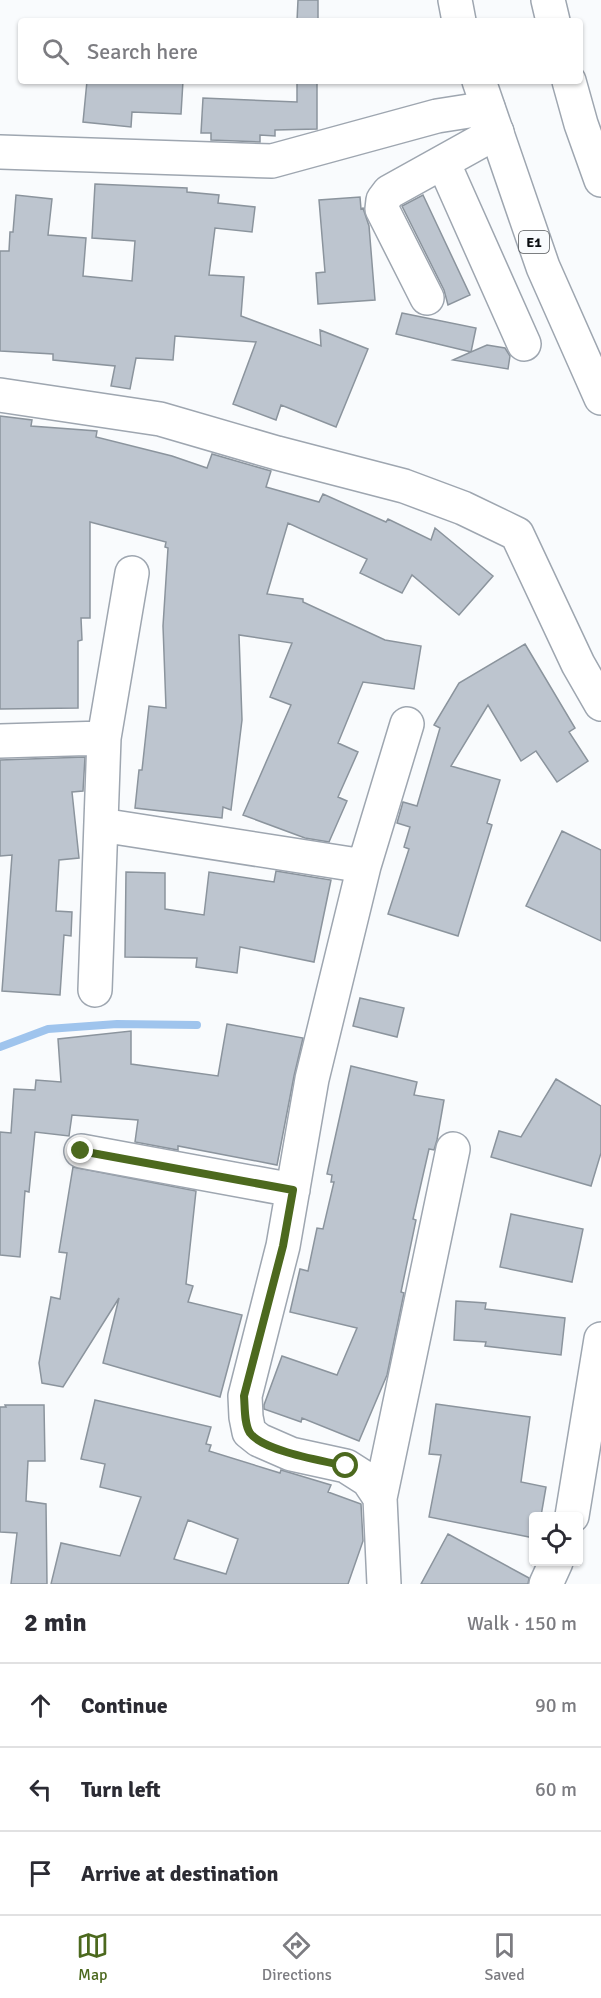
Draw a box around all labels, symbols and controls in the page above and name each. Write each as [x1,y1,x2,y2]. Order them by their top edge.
search box [18,18,583,84]
icon: search [39,35,72,68]
text: Search here [87,38,198,65]
road number: E1 [519,231,549,253]
route end [67,1137,93,1163]
route start [332,1452,358,1478]
map controls [529,1512,583,1566]
button: locate [529,1512,583,1566]
text: 2 min [24,1607,87,1639]
text: Walk · 150 m [467,1611,577,1636]
icon: ahead [24,1689,57,1722]
text: Continue [81,1692,168,1719]
text: 90 m [535,1693,577,1718]
icon: left [24,1773,57,1806]
text: Turn left [81,1776,161,1803]
text: 60 m [535,1777,577,1802]
icon: arrive [24,1857,57,1890]
text: Arrive at destination [81,1860,278,1887]
tab: Map [76,1929,109,1985]
tab: Directions [262,1929,332,1985]
tab: Saved [484,1929,525,1985]

